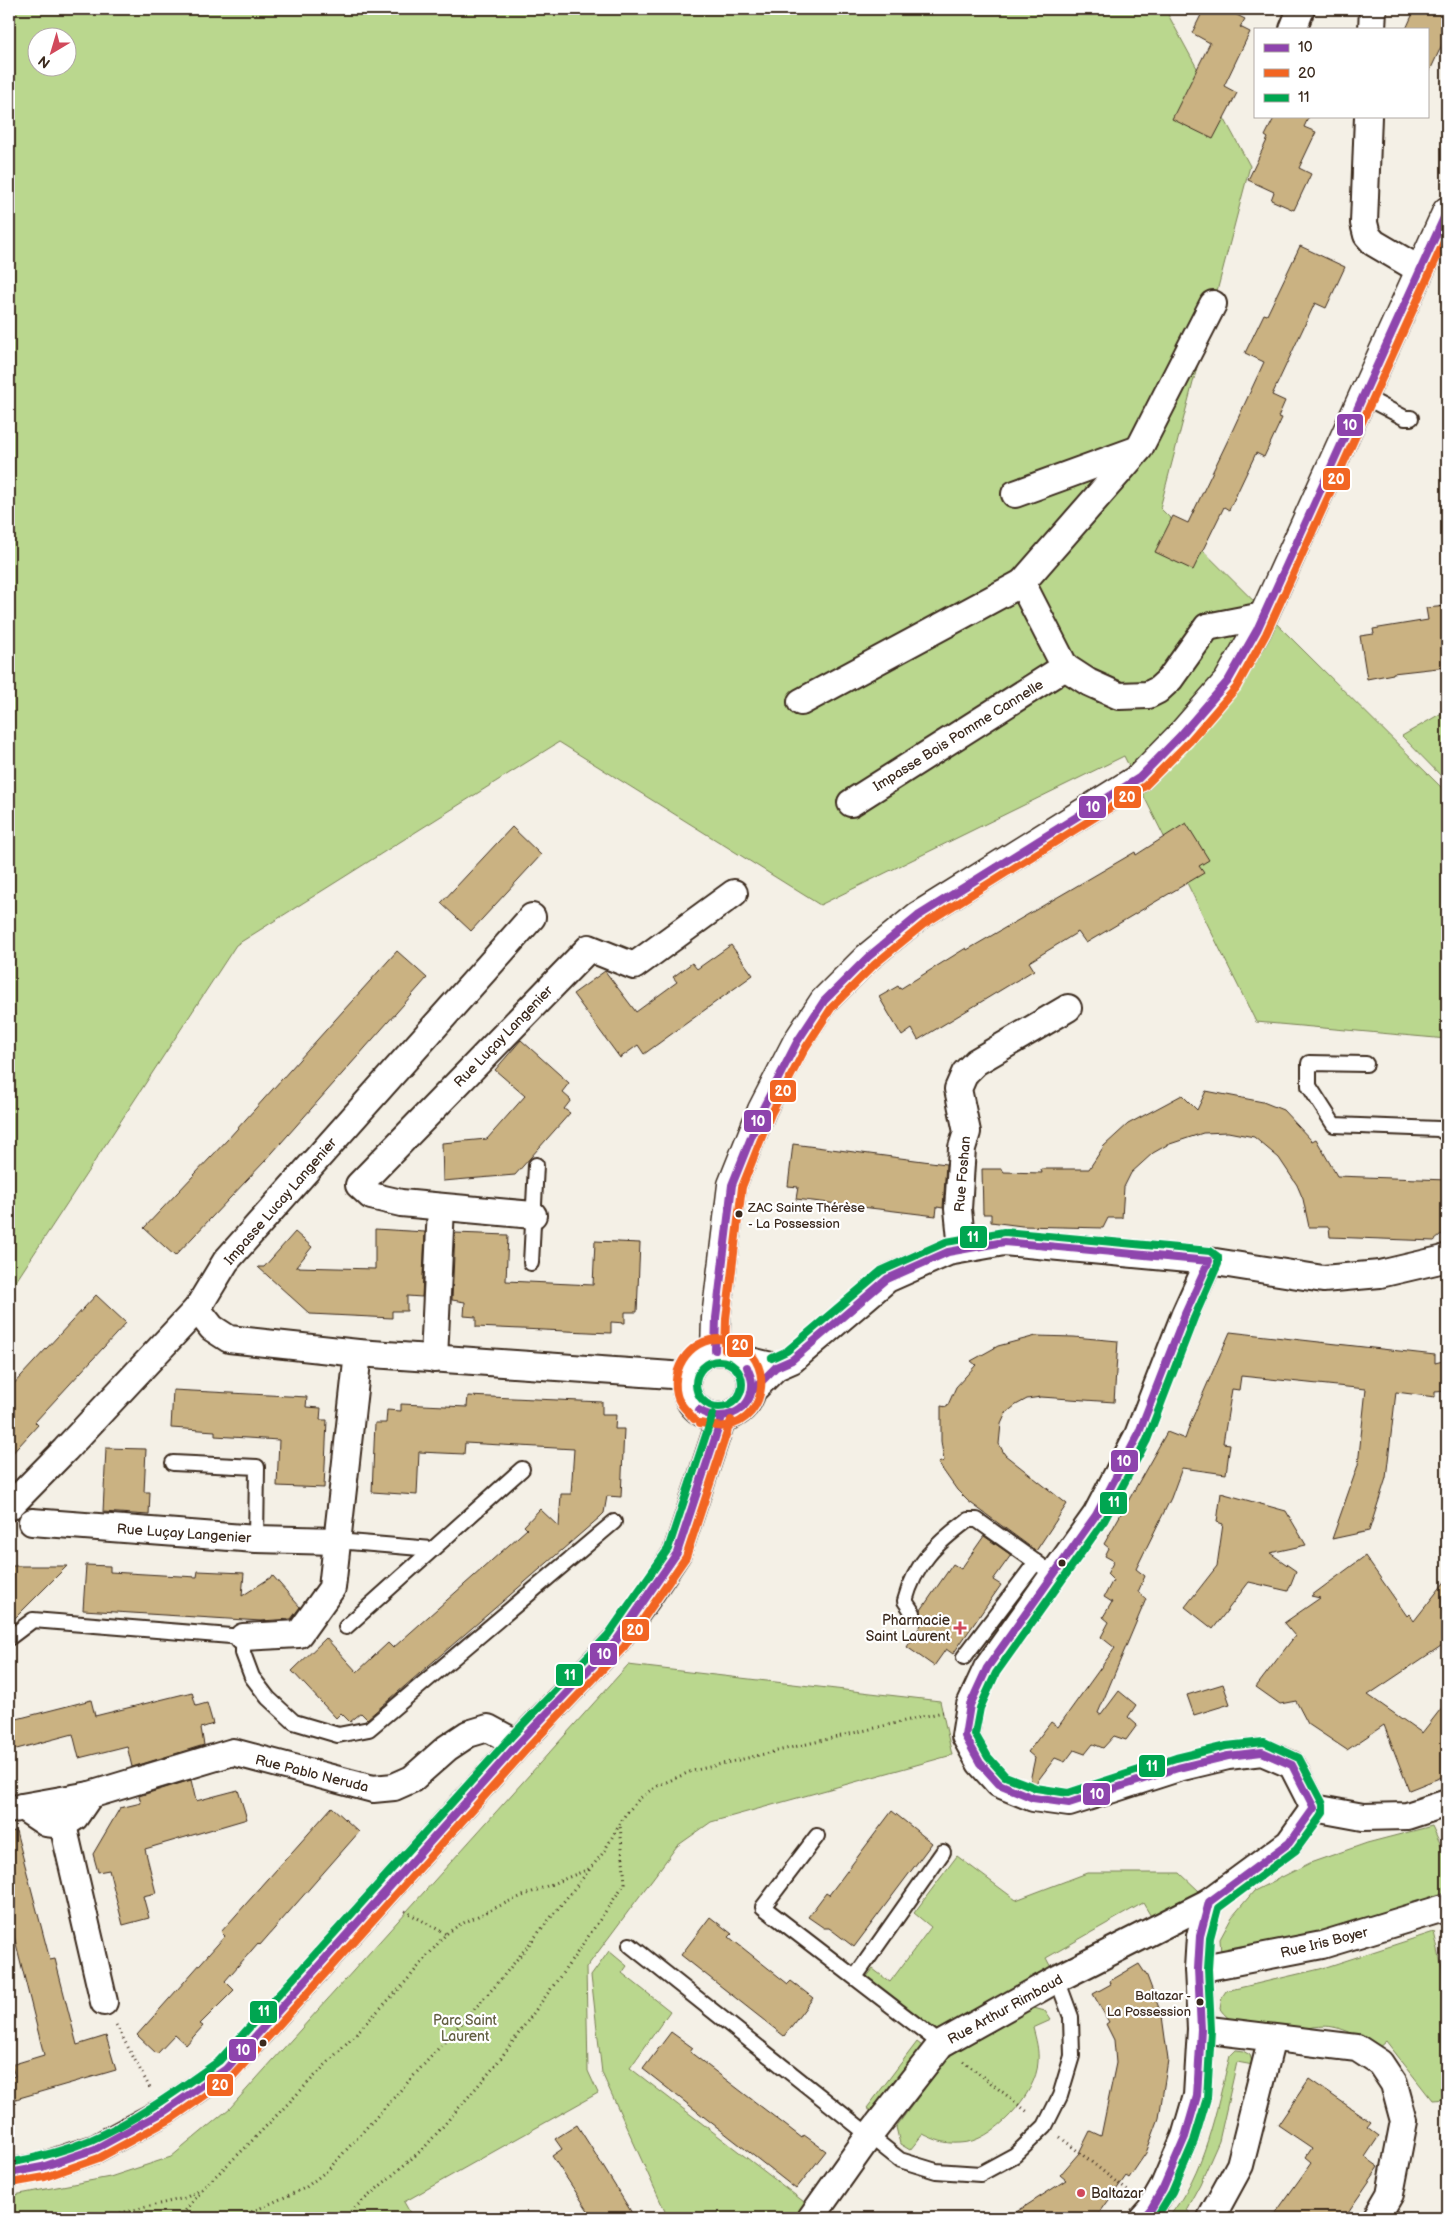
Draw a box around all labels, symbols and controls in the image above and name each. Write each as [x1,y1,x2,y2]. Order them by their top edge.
north arrow [28,28,78,78]
legend [1254,28,1428,118]
text: 10 [1298,38,1313,57]
text: N [35,52,54,72]
text: 20 [1298,64,1316,83]
text: 11 [1298,88,1310,107]
line badge: 10 [1336,413,1364,437]
text: 10 [1343,417,1358,434]
line badge: 20 [1322,467,1351,491]
text: 20 [1328,471,1345,488]
street label: Impasse Bois Pomme Cannelle [870,676,1046,795]
line badge: 20 [1113,785,1142,809]
text: 20 [1119,789,1136,806]
line badge: 10 [1078,795,1107,819]
text: 10 [1086,799,1101,816]
street label: Rue Luçay Langenier [450,981,557,1091]
line badge: 20 [769,1079,797,1103]
text: 20 [775,1083,792,1100]
line badge: 10 [743,1109,772,1133]
text: 10 [751,1113,766,1130]
street label: Impasse Lucay Langenier [221,1134,341,1268]
street label: Rue Foshan [951,1135,974,1213]
place label: ZAC Sainte Thérèse - La Possession [747,1200,865,1232]
marker: ZAC Sainte Thérèse - La Possession [734,1209,744,1219]
line badge: 11 [959,1225,988,1249]
text: 11 [967,1229,979,1246]
line badge: 20 [726,1334,754,1358]
text: 20 [732,1337,749,1354]
line badge: 10 [1110,1449,1139,1473]
text: 10 [1117,1453,1132,1470]
line badge: 11 [1099,1491,1128,1515]
text: 11 [1108,1494,1120,1511]
street label: Rue Luçay Langenier [116,1520,253,1547]
unlabelled marker [1057,1558,1067,1568]
place label: Pharmacie Saint Laurent [866,1612,951,1645]
line badge: 20 [621,1618,650,1642]
text: 20 [627,1622,644,1639]
marker: Pharmacie Saint Laurent [954,1622,966,1634]
line badge: 10 [589,1642,618,1666]
text: 10 [597,1646,612,1663]
line badge: 11 [555,1663,584,1687]
text: 11 [564,1667,576,1684]
street label: Rue Pablo Neruda [253,1751,370,1796]
line badge: 11 [1138,1754,1166,1778]
text: 11 [1146,1758,1158,1775]
line badge: 10 [1082,1782,1111,1806]
text: 10 [1090,1786,1105,1803]
street label: Rue Iris Boyer [1279,1923,1370,1962]
street label: Rue Arthur Rimbaud [945,1971,1066,2048]
place label: Baltazar - La Possession [1107,1988,1191,2020]
marker: Baltazar - La Possession [1195,1997,1205,2007]
line badge: 11 [249,2000,278,2024]
text: 11 [258,2003,270,2020]
park label: Parc Saint Laurent [433,2012,498,2045]
line badge: 10 [228,2038,257,2062]
unlabelled marker [258,2038,268,2048]
text: 10 [236,2042,251,2059]
line badge: 20 [206,2073,234,2097]
text: 20 [212,2077,229,2094]
place label: Baltazar [1091,2185,1144,2202]
marker: Baltazar [1075,2187,1087,2199]

